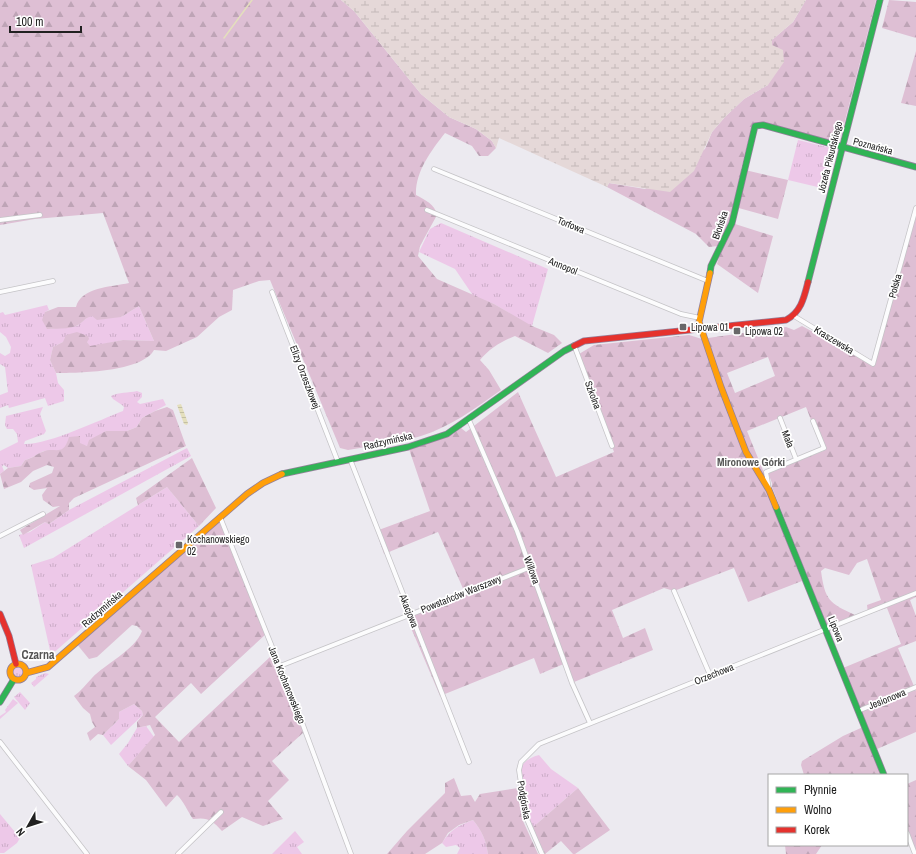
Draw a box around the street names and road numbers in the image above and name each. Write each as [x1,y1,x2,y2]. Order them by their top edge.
street label: Józefa Piłsudskiego [815,119,845,194]
street label: Poznańska [852,134,895,158]
street label: Błońska [709,209,731,241]
street label: Torfowa [555,214,587,237]
street label: Annopol [546,254,580,278]
street label: Polska [886,272,905,300]
street label: Kraszewska [812,323,857,357]
street label: Elizy Orzeszkowej [287,343,323,411]
street label: Szkolna [582,379,604,411]
street label: Mała [779,428,798,450]
street label: Radzymińska [362,429,414,453]
street label: Willowa [521,554,543,586]
street label: Powstańców Warszawy [419,572,504,616]
street label: Radzymińska [79,588,125,630]
street label: Akacjowa [396,591,422,630]
street label: Lipowa [825,614,847,644]
street label: Jana Kochanowskiego [266,644,309,726]
street label: Orzechowa [692,660,736,688]
street label: Jesionowa [866,685,908,712]
street label: Podgórska [514,780,534,821]

